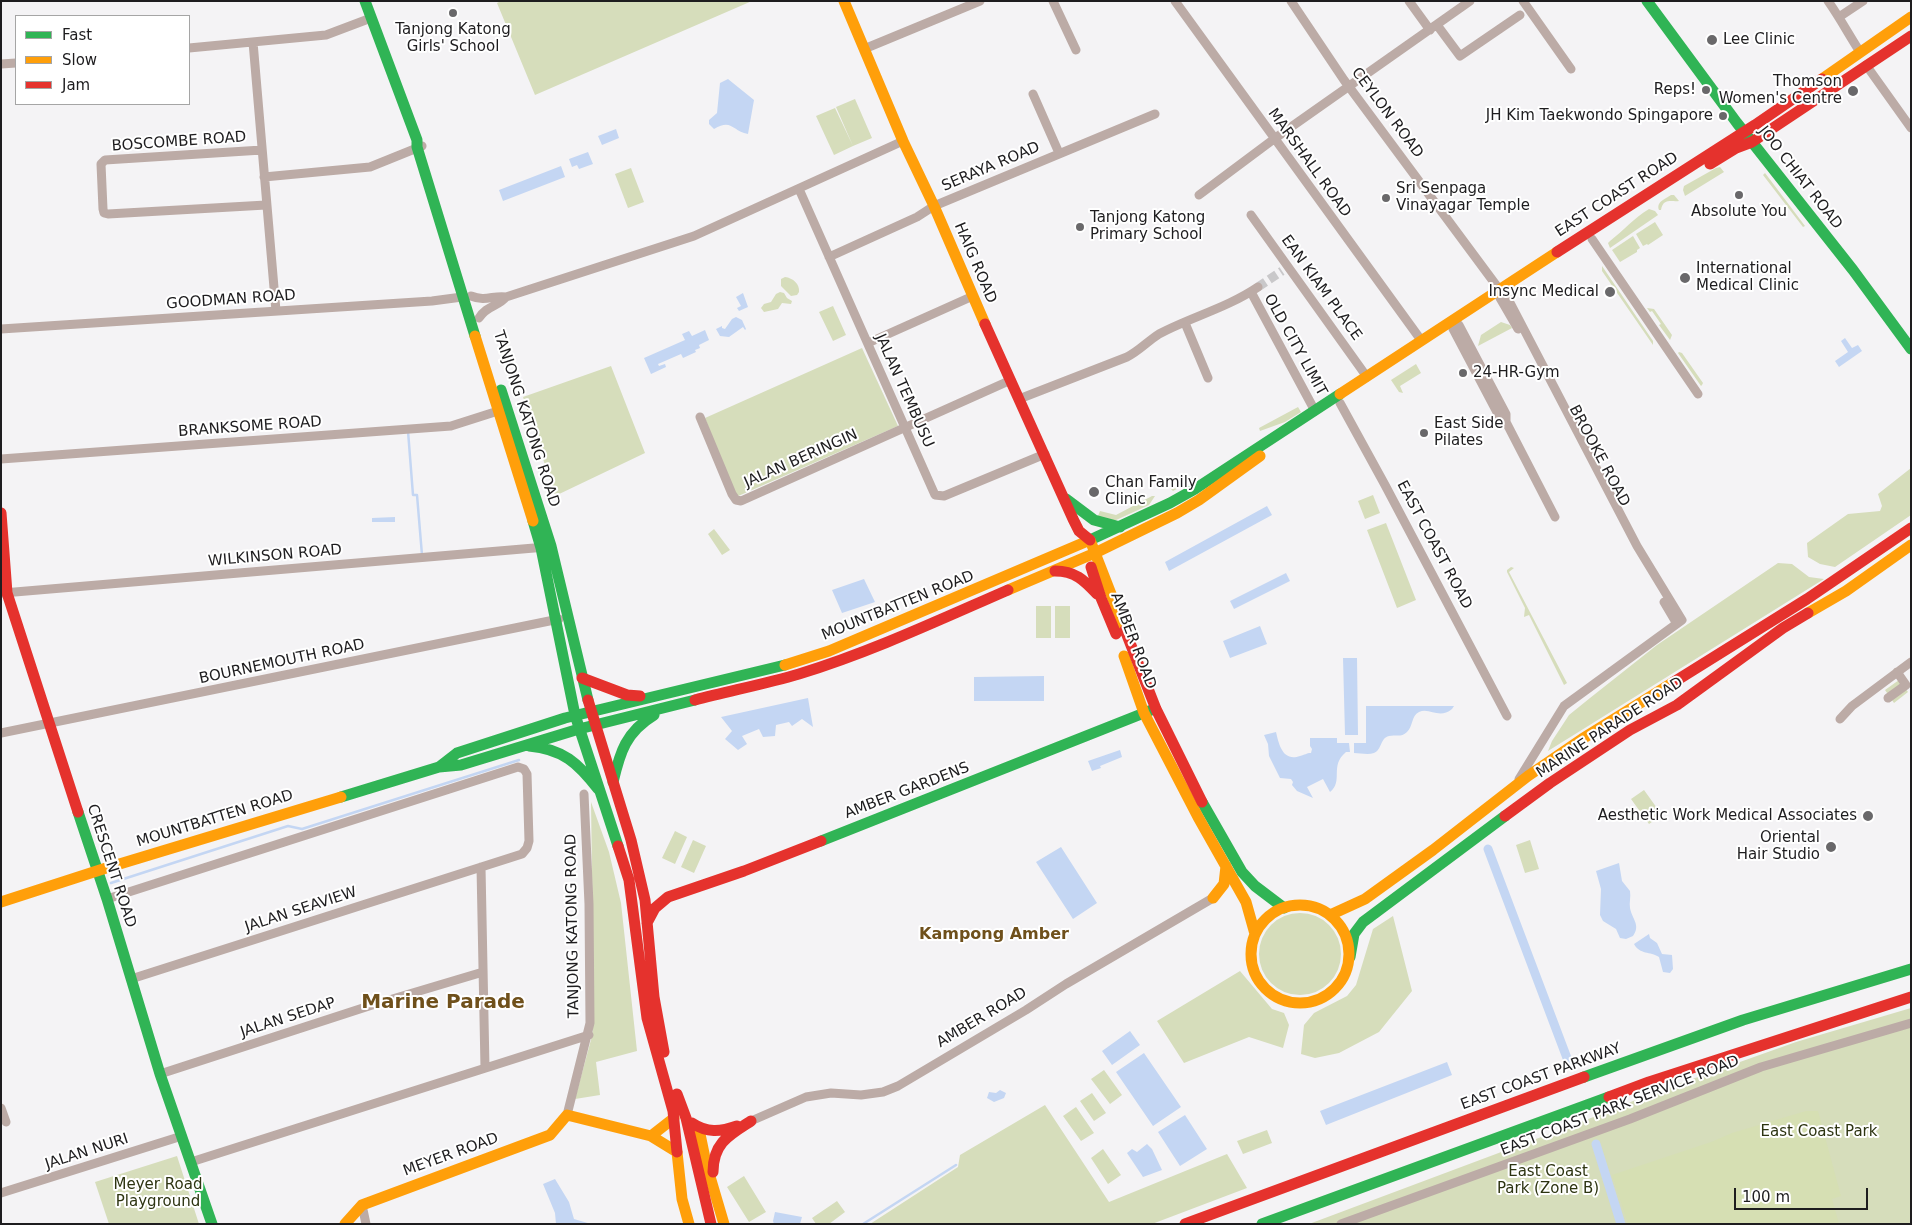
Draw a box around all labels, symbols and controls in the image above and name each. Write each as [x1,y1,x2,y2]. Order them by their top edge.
marker: Tanjong Katong Girls' School [447,7,459,19]
legend [15,15,190,105]
place label: Tanjong Katong Girls' School [395,21,511,56]
text: Fast [62,26,92,44]
place label: Lee Clinic [1723,31,1795,49]
marker: Lee Clinic [1705,33,1719,47]
text: Slow [62,51,97,69]
street label: CEYLON ROAD [1347,64,1427,162]
place label: Thomson Women's Centre [1719,73,1842,108]
text: Jam [62,76,90,94]
place label: Reps! [1654,81,1696,99]
marker: Reps! [1700,84,1712,96]
marker: Thomson Women's Centre [1846,84,1860,98]
street label: MARSHALL ROAD [1264,105,1354,221]
place label: JH Kim Taekwondo Spingapore [1486,107,1713,125]
marker: JH Kim Taekwondo Spingapore [1717,110,1729,122]
street label: JOO CHIAT ROAD [1754,123,1846,233]
street label: BOSCOMBE ROAD [111,128,247,156]
street label: SERAYA ROAD [939,138,1043,196]
street label: EAST COAST ROAD [1552,149,1682,241]
place label: Sri Senpaga Vinayagar Temple [1396,180,1530,215]
marker: Absolute You [1733,189,1745,201]
marker: Sri Senpaga Vinayagar Temple [1380,192,1392,204]
place label: Absolute You [1691,203,1787,221]
place label: Tanjong Katong Primary School [1090,209,1205,244]
street label: HAIG ROAD [950,220,1000,306]
marker: Tanjong Katong Primary School [1074,221,1086,233]
street label: EAN KIAM PLACE [1277,232,1365,344]
place label: International Medical Clinic [1696,260,1799,295]
marker: International Medical Clinic [1678,271,1692,285]
place label: Insync Medical [1488,283,1599,301]
marker: Insync Medical [1603,285,1617,299]
street label: GOODMAN ROAD [166,286,296,314]
street label: OLD CITY LIMIT [1260,291,1330,399]
street label: TANJONG KATONG ROAD [489,329,563,509]
street label: JALAN TEMBUSU [871,331,937,451]
place label: 24-HR-Gym [1473,364,1560,382]
marker: 24-HR-Gym [1457,367,1469,379]
street label: BROOKE ROAD [1565,402,1633,510]
street label: BRANKSOME ROAD [178,413,322,441]
place label: East Side Pilates [1434,415,1504,450]
street label: JALAN BERINGIN [741,426,861,492]
marker: East Side Pilates [1418,427,1430,439]
place label: Chan Family Clinic [1105,474,1197,509]
street label: EAST COAST ROAD [1393,478,1475,612]
marker: Chan Family Clinic [1087,485,1101,499]
street label: WILKINSON ROAD [207,541,343,571]
street label: MOUNTBATTEN ROAD [819,567,977,645]
street label: AMBER ROAD [1106,590,1160,692]
street label: BOURNEMOUTH ROAD [198,636,366,688]
street label: MARINE PARADE ROAD [1533,674,1687,782]
street label: AMBER GARDENS [842,759,972,823]
street label: MOUNTBATTEN ROAD [135,787,295,851]
street label: CRESCENT ROAD [83,802,139,930]
place label: Aesthetic Work Medical Associates [1598,807,1857,825]
marker: Aesthetic Work Medical Associates [1861,809,1875,823]
place label: Oriental Hair Studio [1737,829,1820,864]
street label: TANJONG KATONG ROAD [562,834,584,1018]
marker: Oriental Hair Studio [1824,840,1838,854]
street label: JALAN SEAVIEW [243,883,359,937]
district label: Kampong Amber [919,925,1069,945]
street label: AMBER ROAD [934,984,1030,1052]
district label: Marine Parade [361,991,525,1015]
street label: JALAN SEDAP [238,994,338,1042]
street label: EAST COAST PARKWAY [1458,1040,1624,1114]
street label: EAST COAST PARK SERVICE ROAD [1498,1052,1742,1160]
park label: East Coast Park [1761,1123,1877,1141]
street label: MEYER ROAD [401,1129,501,1181]
street label: JALAN NURI [43,1130,131,1174]
park label: East Coast Park (Zone B) [1497,1163,1599,1198]
park label: Meyer Road Playground [114,1176,202,1211]
scale bar [1737,1178,1871,1210]
text: 100 m [1742,1188,1790,1206]

